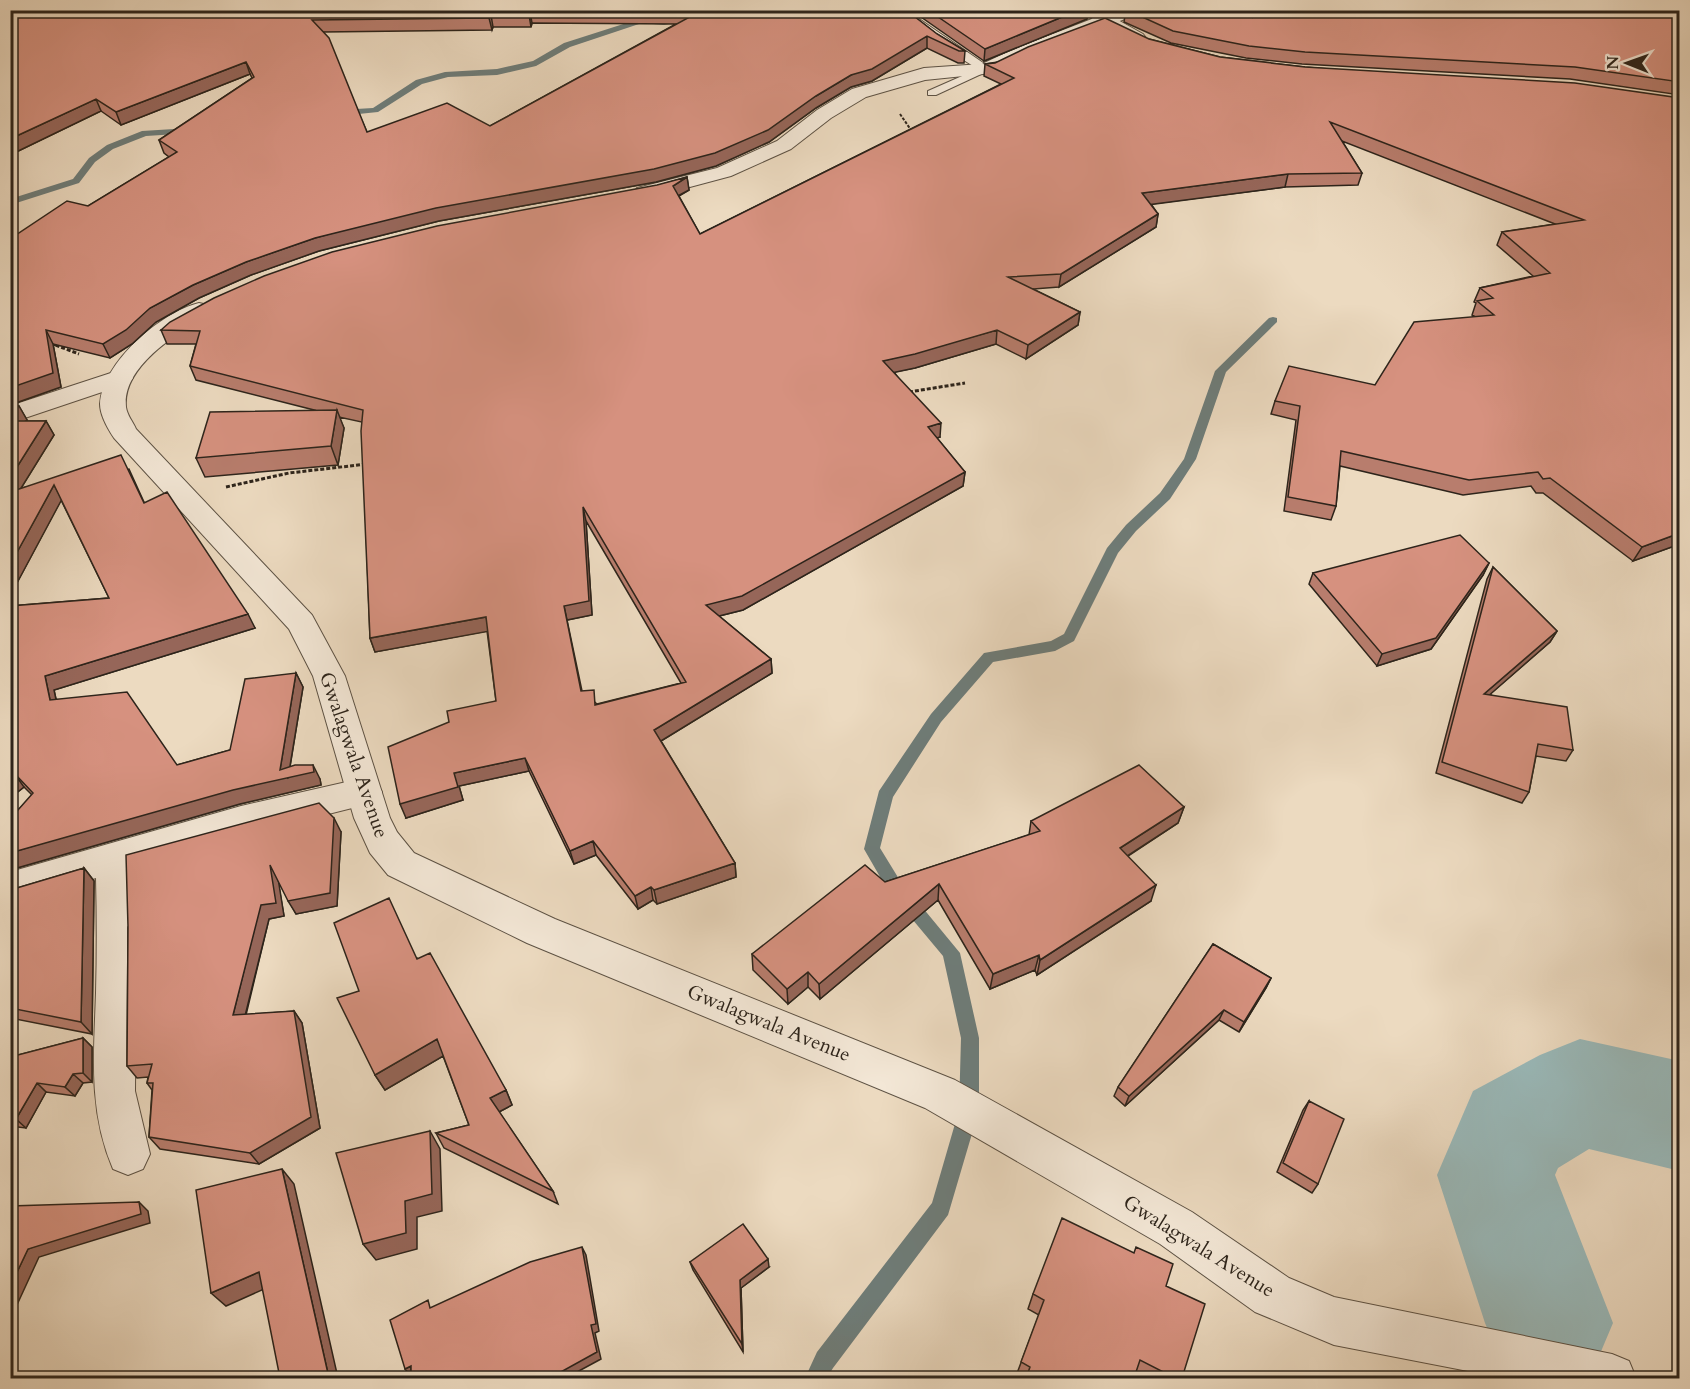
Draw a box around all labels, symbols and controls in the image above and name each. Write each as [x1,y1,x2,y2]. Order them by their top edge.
north arrow [1597,33,1657,93]
text: N [1602,56,1624,70]
street label: Gwalagwala Avenue [313,668,395,842]
street label: Gwalagwala Avenue [683,978,855,1068]
street label: Gwalagwala Avenue [1118,1188,1280,1304]

